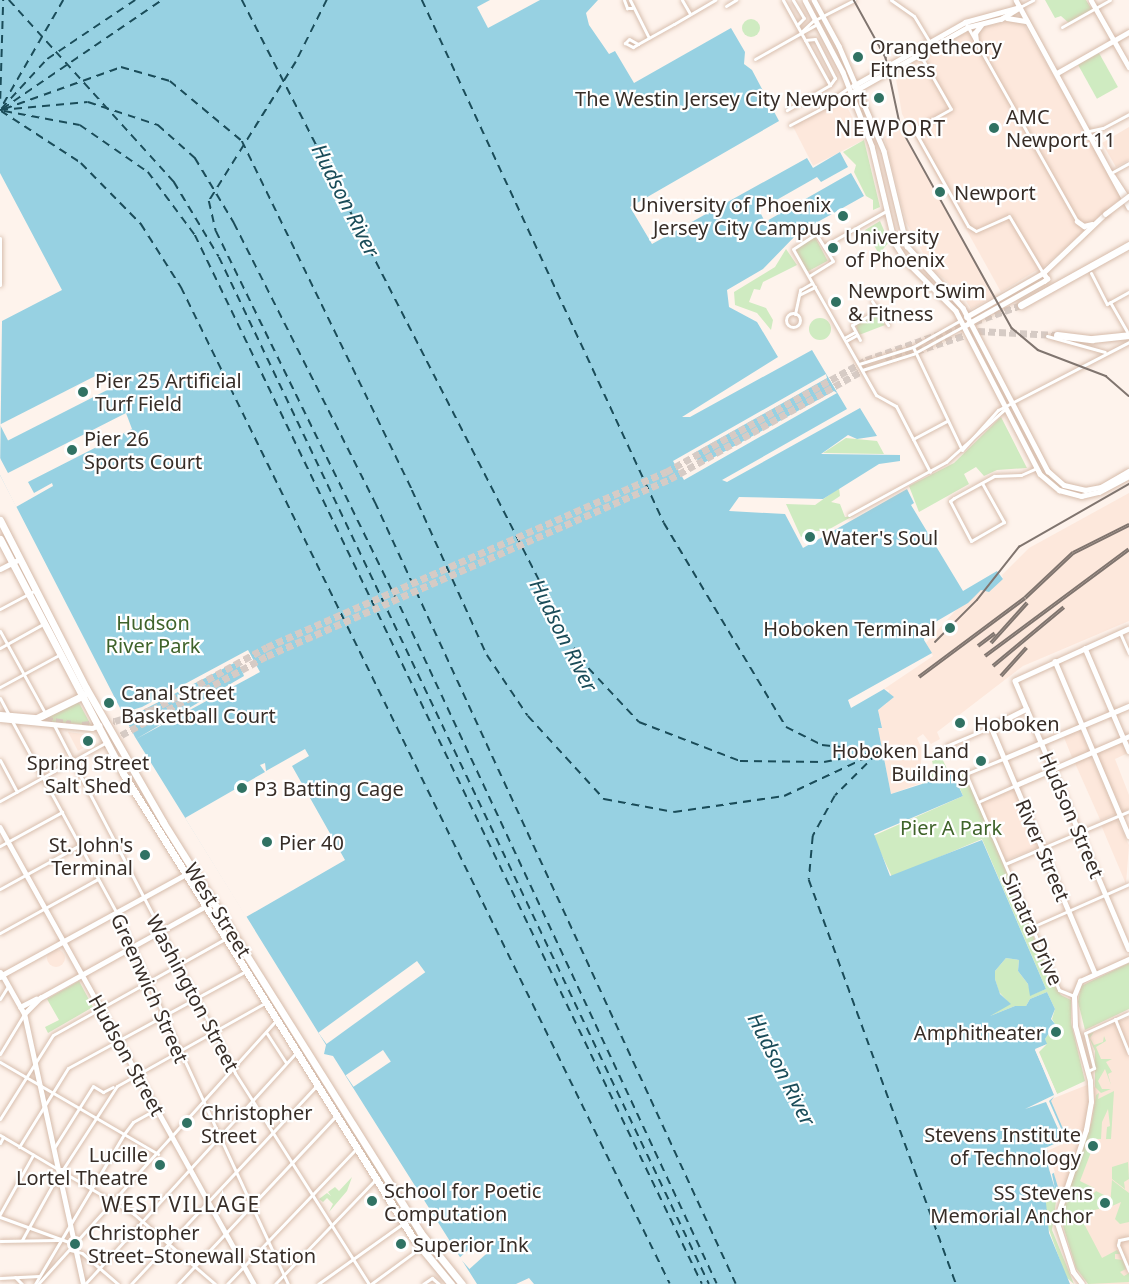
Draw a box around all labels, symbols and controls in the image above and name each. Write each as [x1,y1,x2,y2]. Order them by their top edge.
place label: Orangetheory Fitness [870,34,1002,81]
marker: Orangetheory Fitness [851,50,865,64]
place label: The Westin Jersey City Newport [575,86,867,110]
marker: The Westin Jersey City Newport [872,91,886,105]
place label: AMC Newport 11 [1006,104,1116,151]
district label: NEWPORT [835,115,947,141]
marker: AMC Newport 11 [987,121,1001,135]
water label: Hudson River [307,139,385,261]
place label: Newport [954,180,1036,204]
marker: Newport [931,183,949,201]
place label: University of Phoenix Jersey City Campus [632,192,831,239]
marker: University of Phoenix Jersey City Campus [836,209,850,223]
place label: University of Phoenix [845,225,945,272]
marker: University of Phoenix [826,241,840,255]
place label: Newport Swim & Fitness [848,278,985,325]
marker: Newport Swim & Fitness [829,295,843,309]
place label: Pier 25 Artificial Turf Field [95,368,242,415]
marker: Pier 25 Artificial Turf Field [76,385,90,399]
place label: Pier 26 Sports Court [84,426,202,473]
marker: Pier 26 Sports Court [65,443,79,457]
place label: Water's Soul [822,525,938,549]
marker: Water's Soul [803,530,817,544]
water label: Hudson River [525,574,603,696]
park label: Hudson River Park [106,610,200,657]
place label: Hoboken Terminal [763,616,936,640]
marker: Hoboken Terminal [941,619,959,637]
place label: Canal Street Basketball Court [121,680,276,727]
marker: Canal Street Basketball Court [102,696,116,710]
place label: Hoboken [974,711,1060,735]
marker: Hoboken [951,714,969,732]
marker: Spring Street Salt Shed [81,734,95,748]
place label: Hoboken Land Building [832,738,969,785]
street label: Hudson Street [1035,748,1109,882]
place label: Spring Street Salt Shed [27,750,149,797]
marker: Hoboken Land Building [974,754,988,768]
place label: P3 Batting Cage [254,776,404,800]
marker: P3 Batting Cage [235,781,249,795]
street label: River Street [1011,795,1075,905]
park label: Pier A Park [900,815,1002,839]
place label: Pier 40 [279,830,344,854]
place label: St. John's Terminal [49,832,133,879]
marker: Pier 40 [260,835,274,849]
marker: St. John's Terminal [138,848,152,862]
street label: West Street [179,858,257,962]
street label: Sinatra Drive [997,869,1069,989]
street label: Greenwich Street [106,909,194,1067]
street label: Washington Street [142,911,244,1075]
street label: Hudson Street [84,990,170,1120]
water label: Hudson River [743,1008,821,1130]
place label: Amphitheater [914,1020,1044,1044]
marker: Amphitheater [1049,1025,1063,1039]
place label: Christopher Street [201,1100,313,1147]
marker: Christopher Street [178,1114,196,1132]
place label: Stevens Institute of Technology [924,1122,1081,1169]
marker: Stevens Institute of Technology [1086,1139,1100,1153]
place label: Lucille Lortel Theatre [16,1142,148,1189]
marker: Lucille Lortel Theatre [153,1158,167,1172]
place label: School for Poetic Computation [384,1178,541,1225]
place label: SS Stevens Memorial Anchor [930,1180,1093,1227]
district label: WEST VILLAGE [101,1191,261,1217]
marker: School for Poetic Computation [365,1194,379,1208]
marker: SS Stevens Memorial Anchor [1098,1196,1112,1210]
place label: Christopher Street–Stonewall Station [88,1220,316,1267]
place label: Superior Ink [413,1232,529,1256]
marker: Christopher Street–Stonewall Station [66,1235,84,1253]
marker: Superior Ink [394,1237,408,1251]

